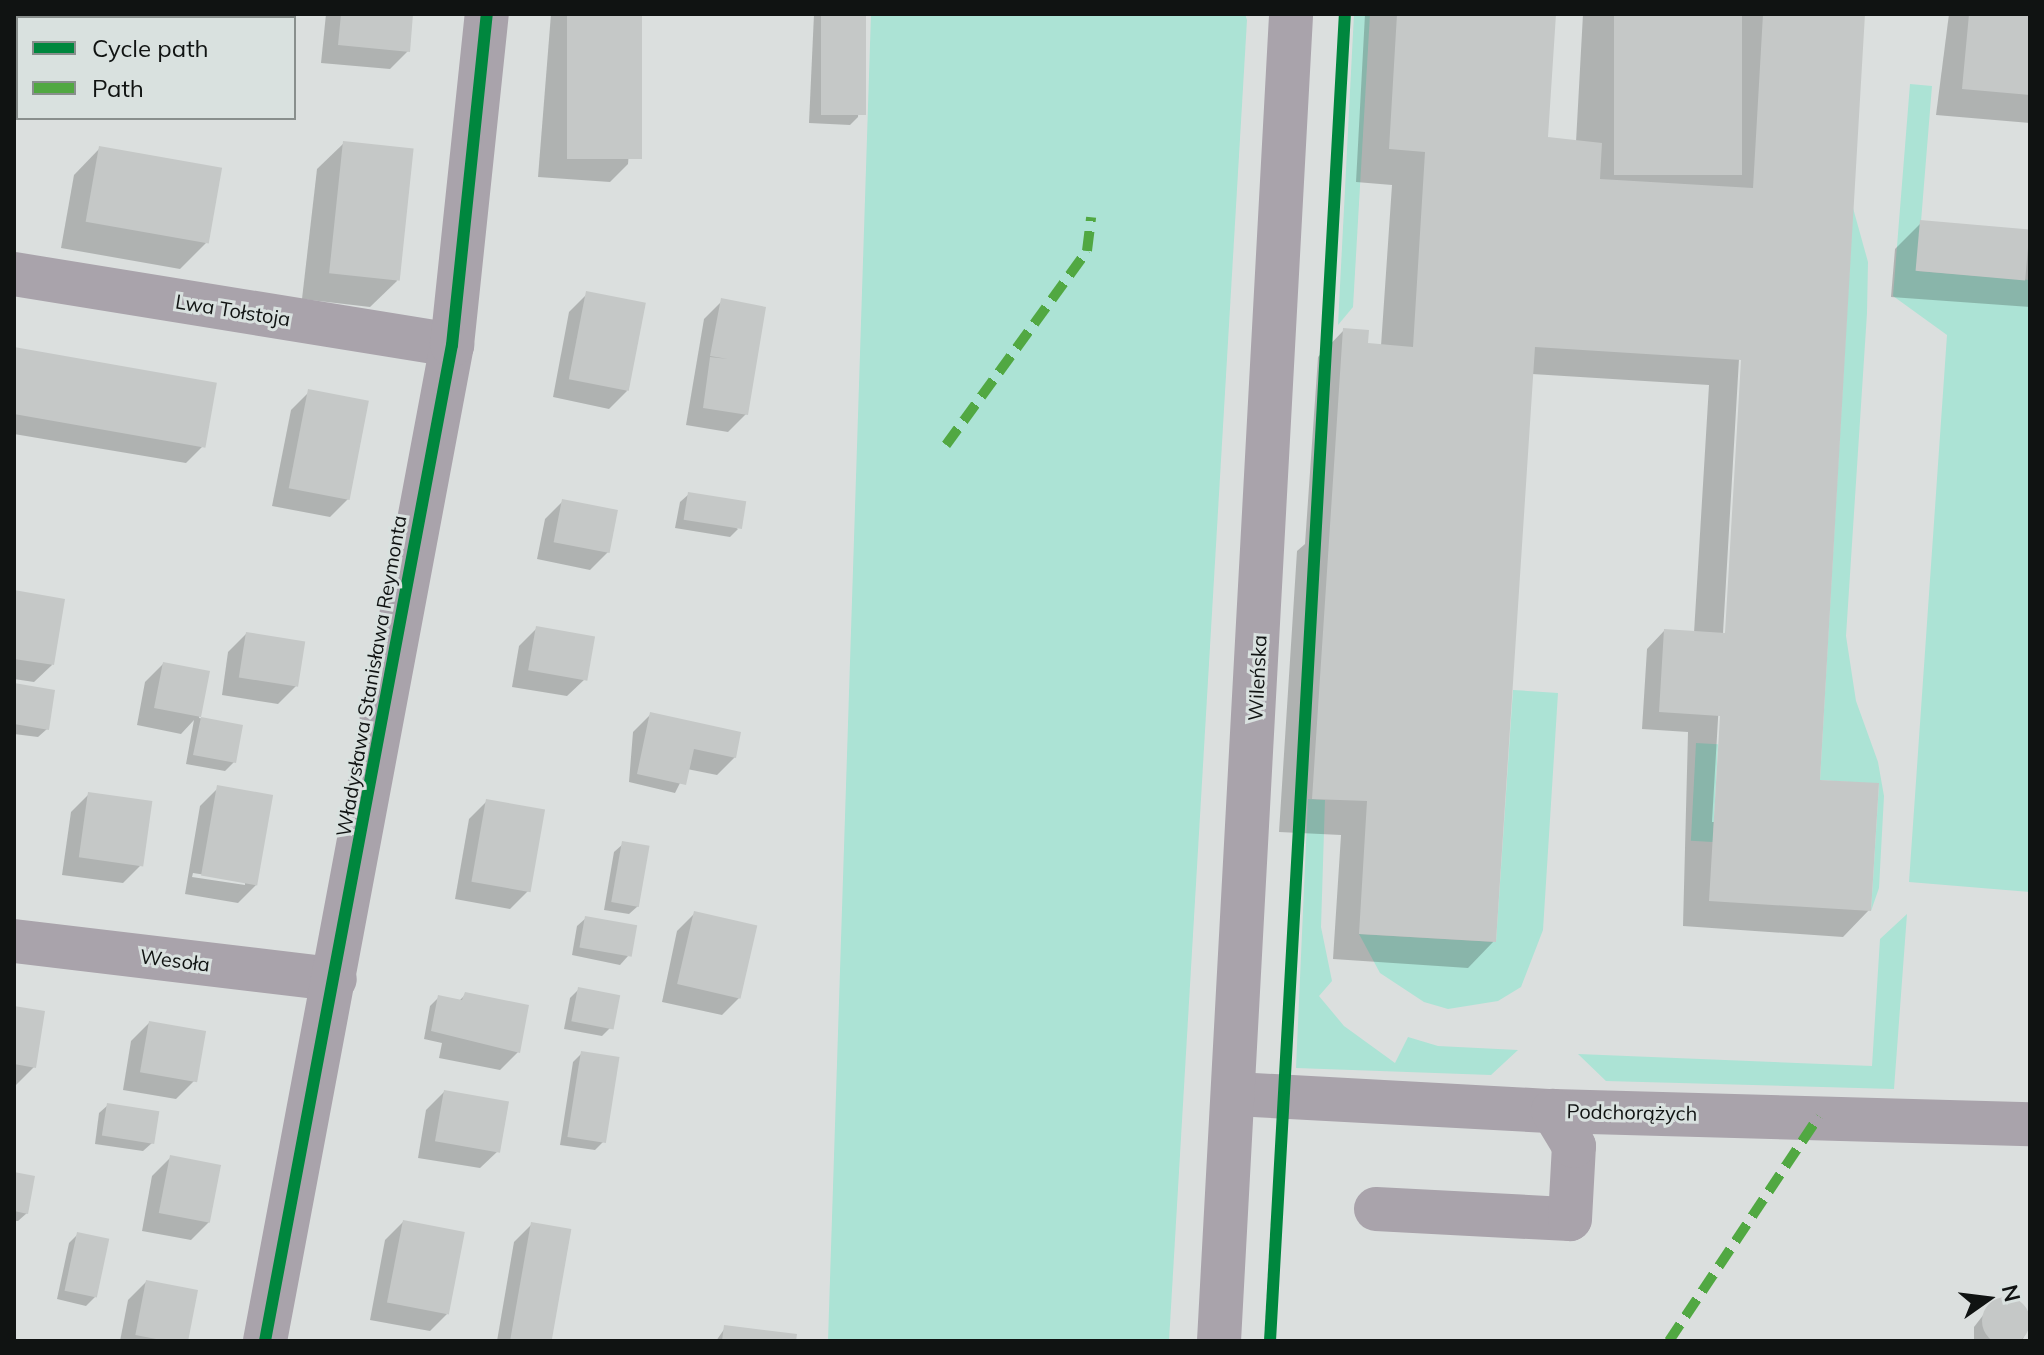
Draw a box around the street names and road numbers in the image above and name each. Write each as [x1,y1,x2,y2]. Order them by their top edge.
street label: Lwa Tołstoja [174,289,292,331]
street label: Władysława Stanisława Reymonta [331,513,411,839]
street label: Wileńska [1243,634,1271,722]
street label: Wesoła [139,944,211,976]
street label: Podchorążych [1567,1099,1697,1125]

